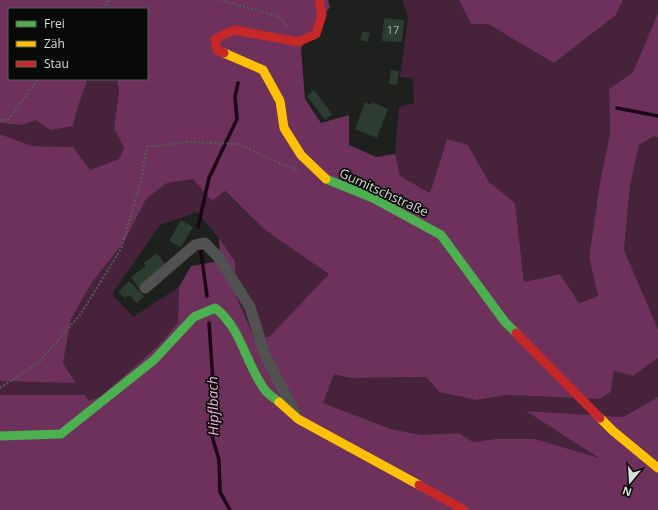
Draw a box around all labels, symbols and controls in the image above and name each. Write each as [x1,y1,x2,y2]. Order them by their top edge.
legend [8,8,148,80]
text: Frei [44,15,65,32]
house number: 17 [387,22,399,37]
text: Zäh [44,35,65,52]
text: Stau [44,55,69,72]
street label: Gumitschstraße [336,163,432,221]
water label: Hipflbach [202,376,223,436]
north arrow [610,462,650,502]
text: N [620,483,633,501]

